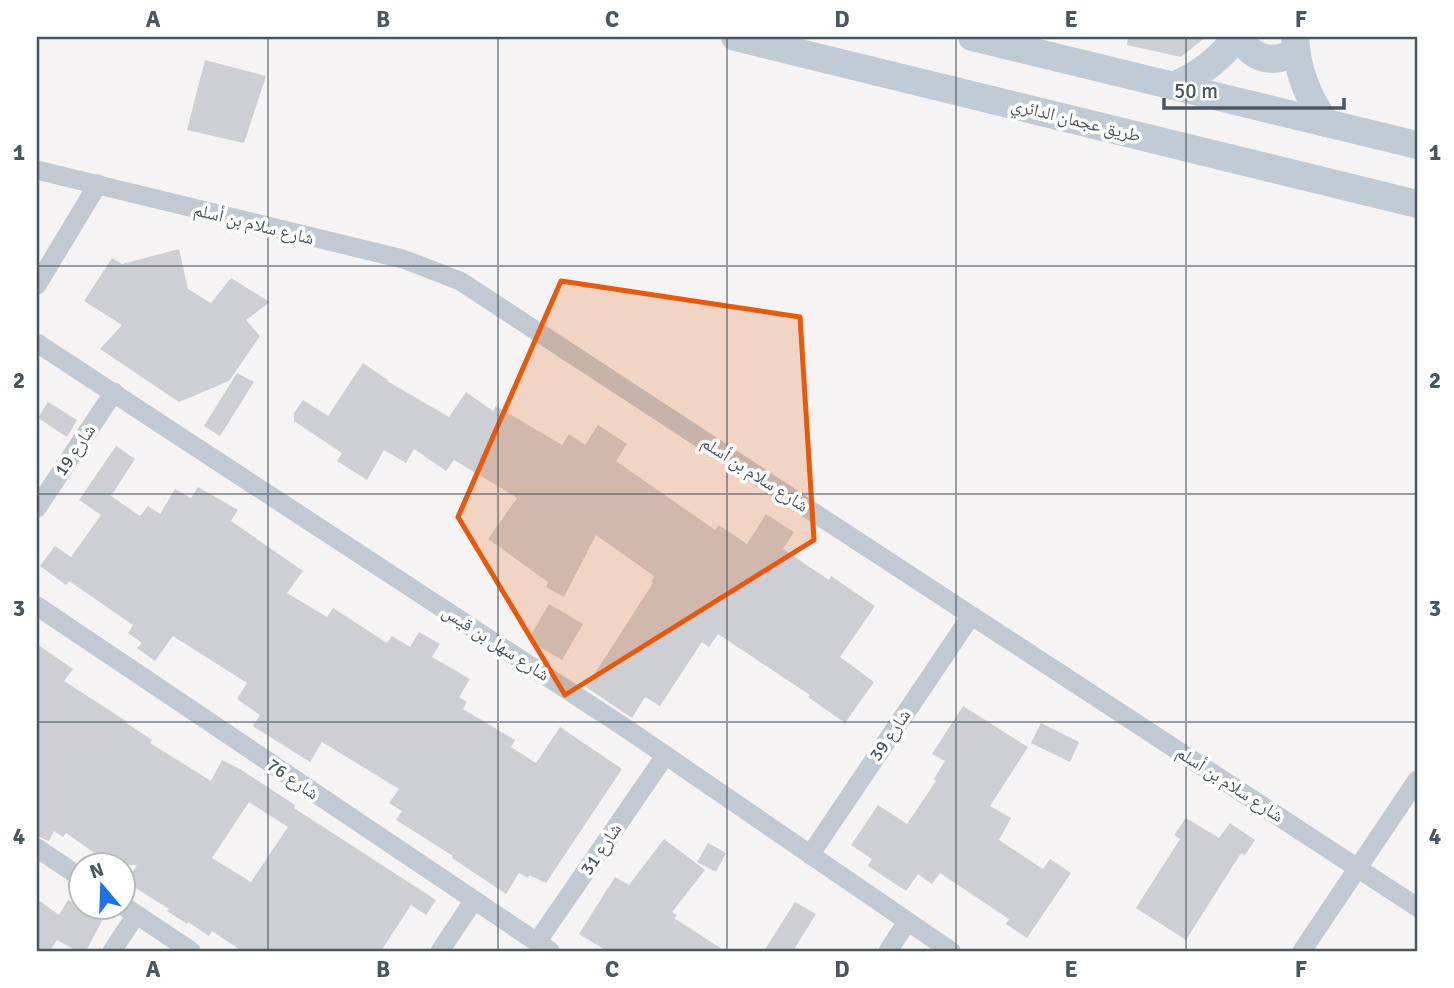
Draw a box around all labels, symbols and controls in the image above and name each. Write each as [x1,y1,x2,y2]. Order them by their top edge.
text: A [146,5,161,34]
text: B [376,5,390,34]
text: C [605,5,619,34]
text: D [834,5,850,34]
text: E [1064,5,1078,34]
text: F [1295,5,1307,34]
scale bar [1164,66,1344,110]
text: 50 m [1174,78,1218,104]
street label: طريق عجمان الدائري [1008,93,1143,150]
text: 1 [13,138,25,167]
text: 1 [1429,138,1441,167]
street label: شارع سلام بن أسلم [191,198,316,251]
text: 2 [13,366,25,395]
text: 2 [1429,366,1441,395]
street label: شارع 19 [50,420,100,480]
street label: شارع سلام بن أسلم [697,431,813,518]
text: 3 [13,594,25,623]
text: 3 [1429,594,1441,623]
street label: شارع سهل بن قيس [438,600,554,686]
street label: شارع 39 [865,705,915,765]
street label: شارع سلام بن أسلم [1172,741,1288,828]
street label: شارع 76 [263,754,323,804]
street label: شارع 31 [576,819,626,879]
text: 4 [13,822,25,851]
text: 4 [1429,822,1441,851]
north arrow [66,852,136,922]
text: N [87,857,107,884]
text: A [146,955,161,984]
text: B [376,955,390,984]
text: C [605,955,619,984]
text: D [834,955,850,984]
text: E [1064,955,1078,984]
text: F [1295,955,1307,984]

